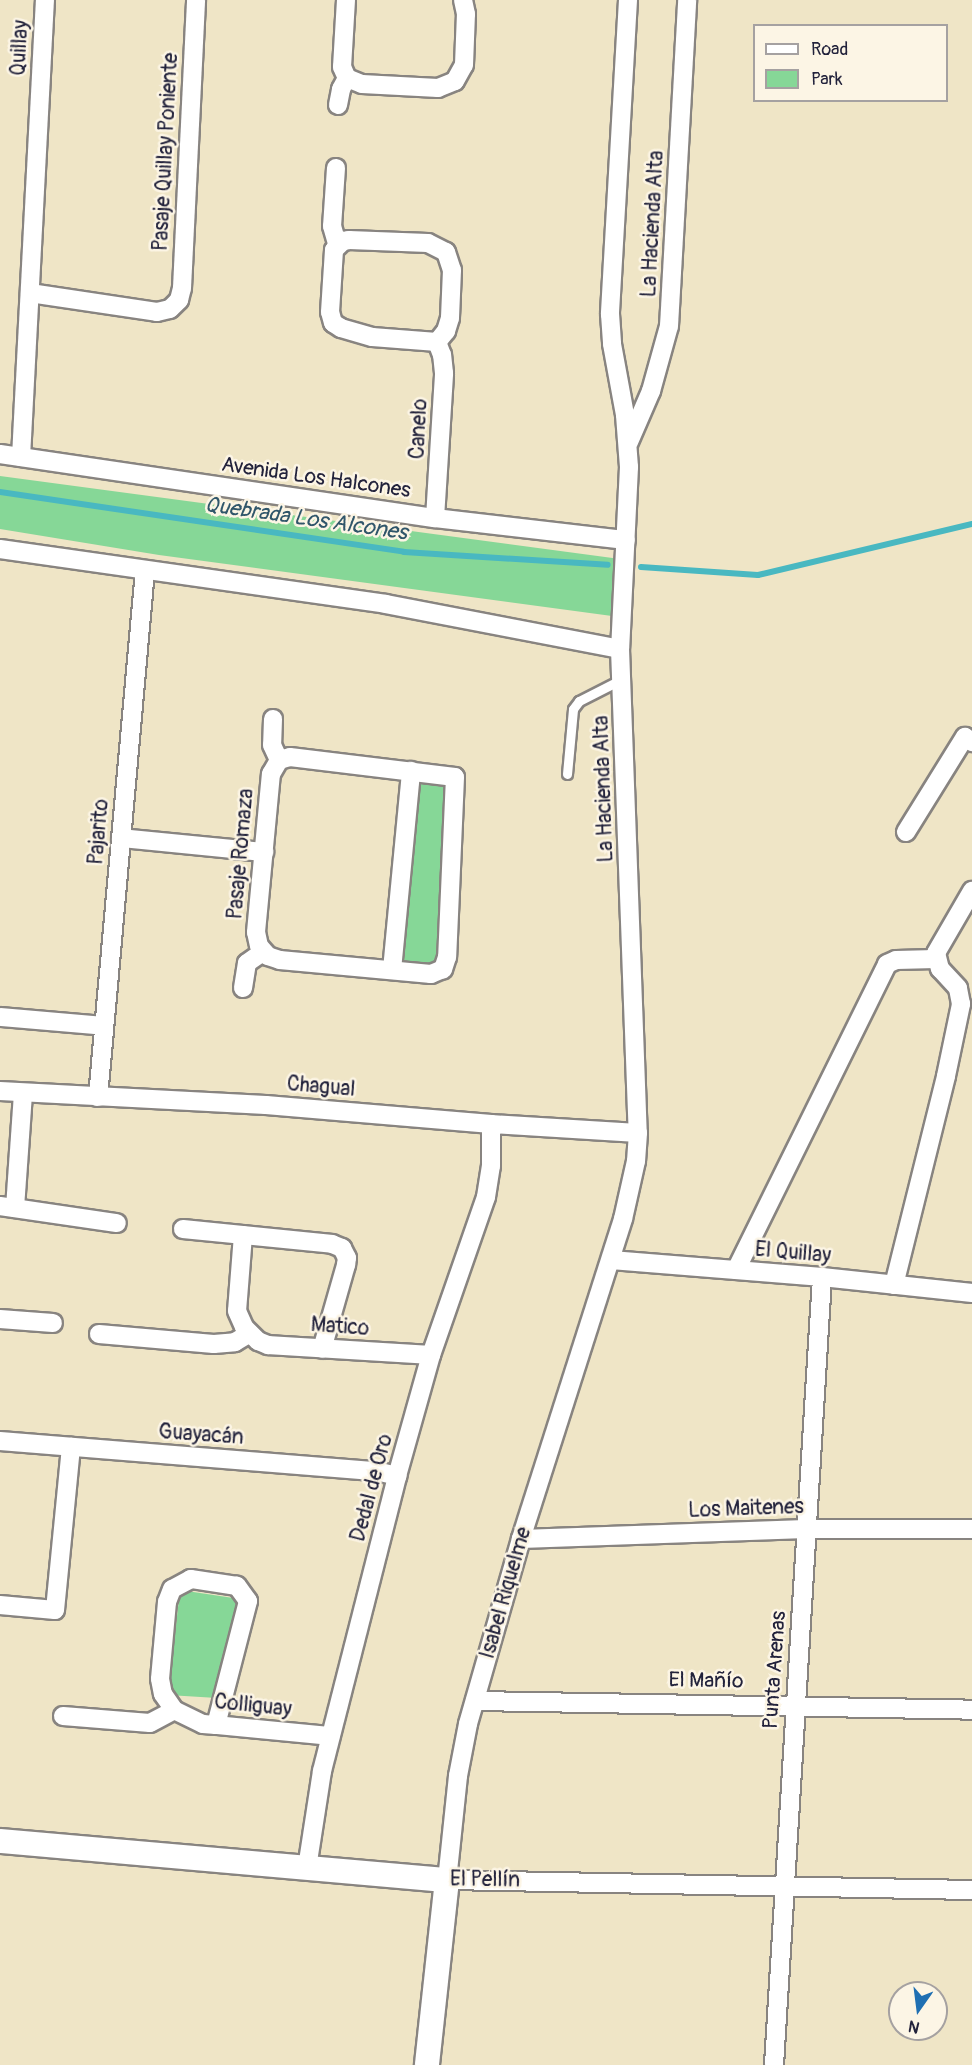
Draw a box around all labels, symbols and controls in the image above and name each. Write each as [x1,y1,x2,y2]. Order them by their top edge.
street label: Quillay [6,19,34,77]
legend [753,24,948,102]
text: Road [811,38,848,61]
street label: Pasaje Quillay Poniente [148,52,184,252]
text: Park [811,68,843,91]
street label: La Hacienda Alta [637,150,669,298]
street label: Canelo [405,398,433,460]
street label: Avenida Los Halcones [220,452,412,504]
water label: Quebrada Los Alcones [203,492,409,546]
street label: La Hacienda Alta [589,715,619,863]
street label: Pasaje Romaza [223,787,259,921]
street label: Pajarito [84,798,114,866]
street label: Chagual [286,1071,356,1103]
street label: El Quillay [754,1237,832,1269]
street label: Matico [310,1312,370,1342]
street label: Guayacán [158,1419,244,1451]
street label: Dedal de Oro [346,1432,398,1544]
street label: Los Maitenes [688,1494,804,1524]
street label: Isabel Riquelme [475,1524,537,1662]
street label: Punta Arenas [758,1610,792,1730]
street label: El Mañío [668,1668,744,1694]
street label: Colliguay [213,1689,293,1723]
street label: El Pellín [450,1867,520,1893]
north arrow [888,1981,948,2041]
text: N [906,2016,922,2038]

